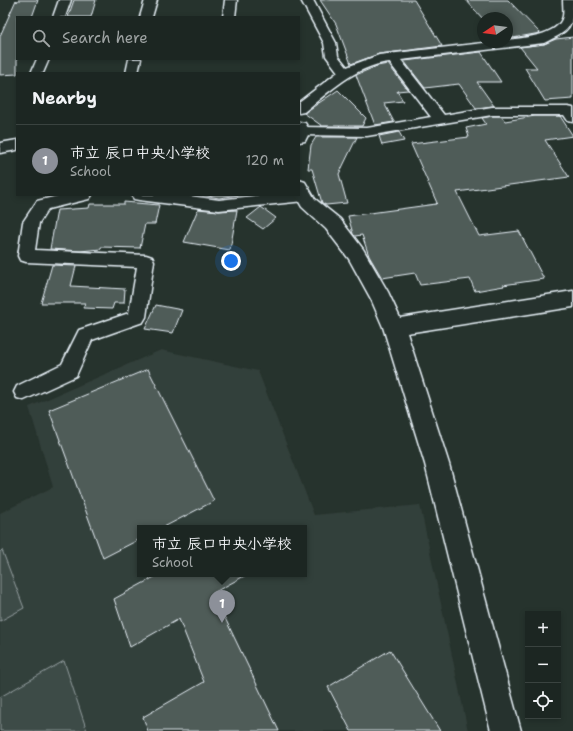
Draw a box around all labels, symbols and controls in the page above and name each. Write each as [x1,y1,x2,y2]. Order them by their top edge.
north arrow [477,12,513,48]
search box [16,16,300,60]
icon: search [30,27,52,49]
text: Search here [62,28,148,48]
text: Nearby [32,87,97,109]
text: 市立 辰口中央小学校 [70,143,210,163]
text: 1 [42,152,48,169]
text: 120 m [246,152,284,169]
text: School [70,163,111,180]
your location [221,251,241,271]
popup [137,525,307,577]
text: 市立 辰口中央小学校 [152,534,292,554]
text: School [152,554,193,571]
pin: 1 [209,590,235,623]
map controls [525,611,561,719]
button: + [525,611,561,647]
button: − [525,647,561,683]
button: locate [525,683,561,719]

